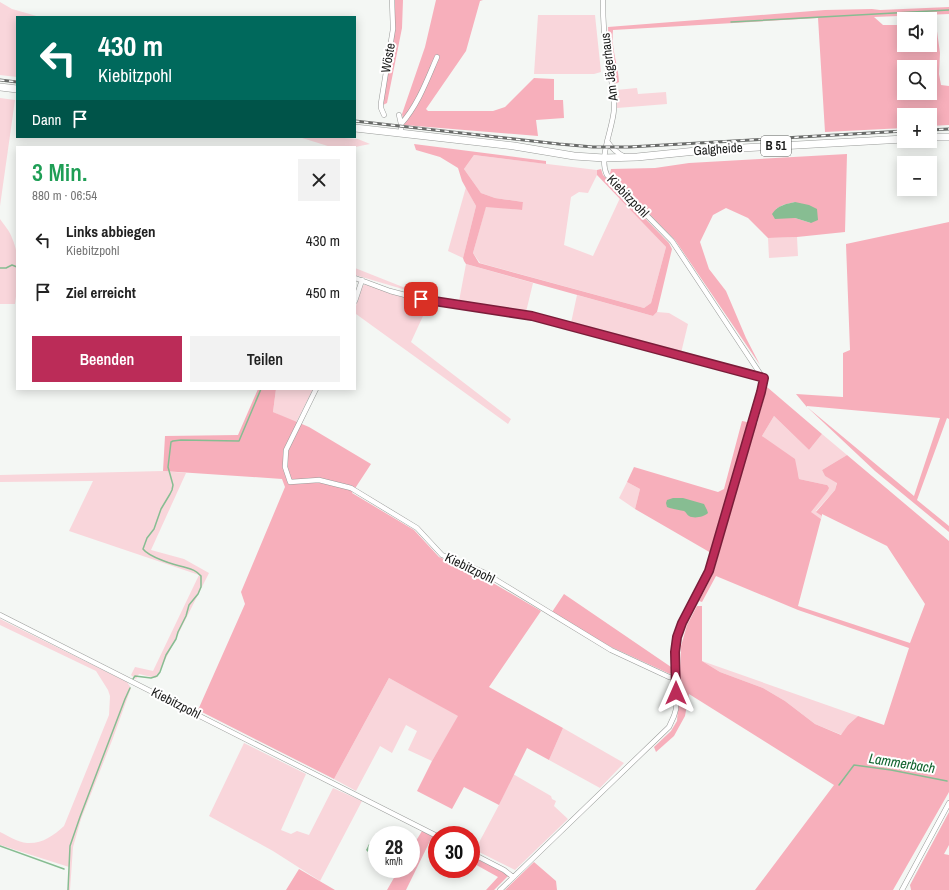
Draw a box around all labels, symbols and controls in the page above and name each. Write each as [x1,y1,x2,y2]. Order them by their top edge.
map controls [897,12,937,196]
button: sound [897,12,937,52]
text: 430 m [98,27,163,65]
icon: left [32,32,84,84]
street label: Am Jägerhaus [596,32,622,103]
street label: Wöste [377,42,399,74]
button: search [897,60,937,100]
text: Kiebitzpohl [98,63,172,88]
icon: arrive [69,108,91,130]
button: + [897,108,937,148]
text: Dann [32,109,61,130]
road number: B 51 [761,136,791,156]
street label: Galgheide [693,139,743,159]
text: 3 Min. [32,156,87,188]
button: − [897,156,937,196]
button: close [298,159,340,201]
street label: Kiebitzpohl [603,171,653,221]
text: 880 m · 06:54 [32,187,97,204]
text: Links abbiegen [66,221,156,242]
icon: left [32,229,54,251]
text: 430 m [306,230,340,251]
text: Kiebitzpohl [66,242,119,259]
icon: arrive [32,281,54,303]
text: Ziel erreicht [66,282,136,303]
text: 450 m [306,282,340,303]
pin [404,282,438,316]
icon: arrive [410,288,432,310]
button: Beenden [32,336,182,382]
button: Teilen [190,336,340,382]
street label: Kiebitzpohl [442,549,498,587]
position arrow [655,672,697,714]
street label: Kiebitzpohl [148,683,204,723]
water label: Lammerbach [868,749,936,777]
speed limit sign: 30 [428,826,480,878]
text: 28 [385,833,403,860]
text: km/h [385,855,403,868]

